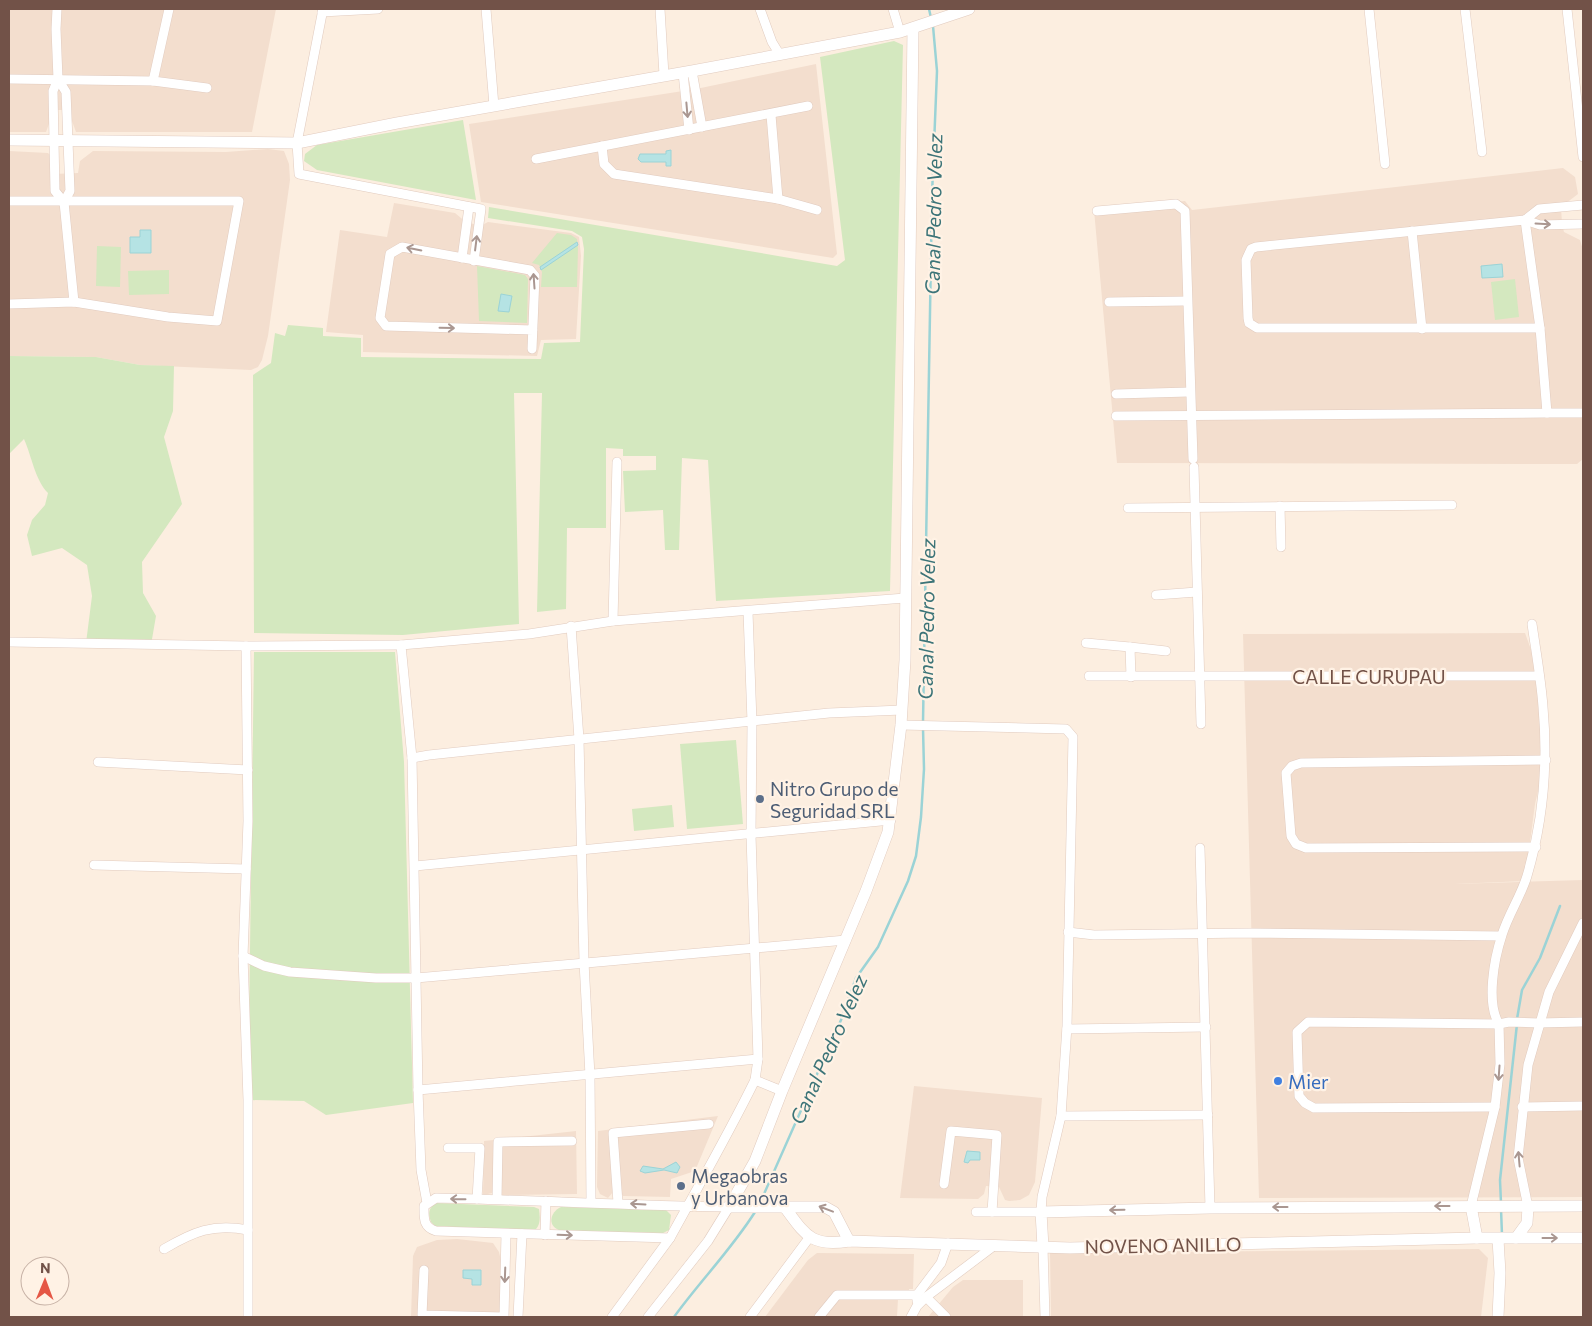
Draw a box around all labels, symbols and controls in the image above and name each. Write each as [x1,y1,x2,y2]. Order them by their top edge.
one-way arrow [683,101,692,117]
water label: Canal Pedro Velez [920,133,946,295]
one-way arrow [1535,219,1551,228]
one-way arrow [471,235,481,251]
one-way arrow [406,244,422,254]
one-way arrow [529,273,538,289]
one-way arrow [438,323,455,333]
water label: Canal Pedro Velez [913,538,939,700]
street label: CALLE CURUPAU [1292,665,1446,688]
place label: Nitro Grupo de Seguridad SRL [770,777,899,822]
marker: Nitro Grupo de Seguridad SRL [754,793,766,805]
water label: Canal Pedro Velez [784,970,872,1128]
one-way arrow [1495,1064,1504,1080]
place label: Mier [1288,1070,1329,1093]
marker: Mier [1272,1075,1284,1087]
one-way arrow [1514,1152,1524,1168]
place label: Megaobras y Urbanova [691,1164,789,1209]
marker: Megaobras y Urbanova [675,1180,687,1192]
one-way arrow [451,1194,467,1203]
one-way arrow [631,1199,647,1208]
one-way arrow [1435,1201,1451,1211]
one-way arrow [1272,1203,1288,1212]
one-way arrow [819,1204,834,1213]
one-way arrow [1110,1205,1126,1215]
one-way arrow [556,1230,572,1240]
street label: NOVENO ANILLO [1084,1232,1242,1258]
one-way arrow [1542,1233,1558,1243]
north arrow [20,1256,70,1306]
text: N [40,1259,51,1276]
one-way arrow [500,1267,510,1283]

